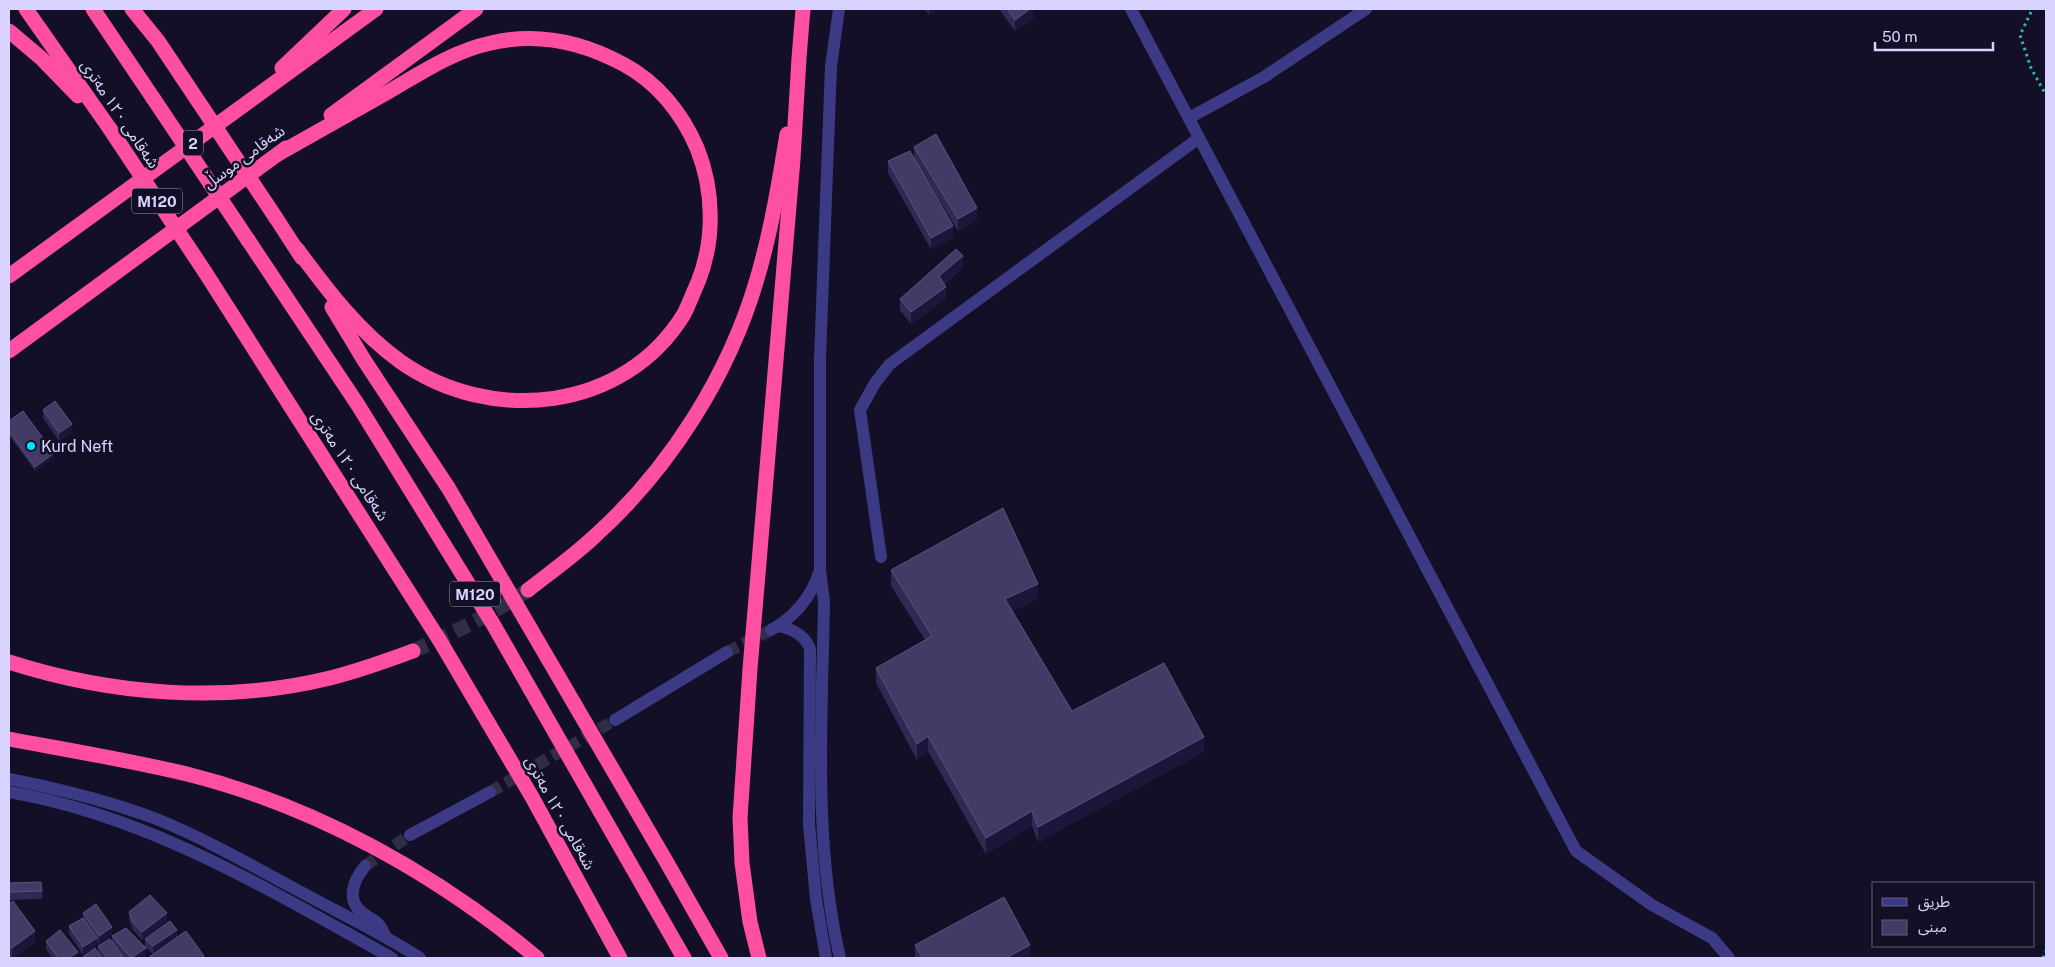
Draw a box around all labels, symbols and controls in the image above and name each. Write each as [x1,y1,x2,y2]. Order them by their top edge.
scale bar [1875,20,1992,52]
text: 50 m [1882,28,1917,45]
street label: شەقامی ١٢٠ مەتری [77,56,163,172]
street label: شەقامی موسڵ [198,119,289,193]
road number: 2 [183,130,203,156]
road number: M120 [132,188,182,214]
street label: شەقامی ١٢٠ مەتری [307,408,393,524]
place label: Kurd Neft [41,437,113,456]
marker: Kurd Neft [25,440,37,452]
road number: M120 [450,582,500,606]
street label: شەقامی ١٢٠ مەتری [521,753,599,873]
legend [1872,882,2035,947]
text: طريق [1918,893,1950,912]
text: مبنى [1918,918,1947,936]

